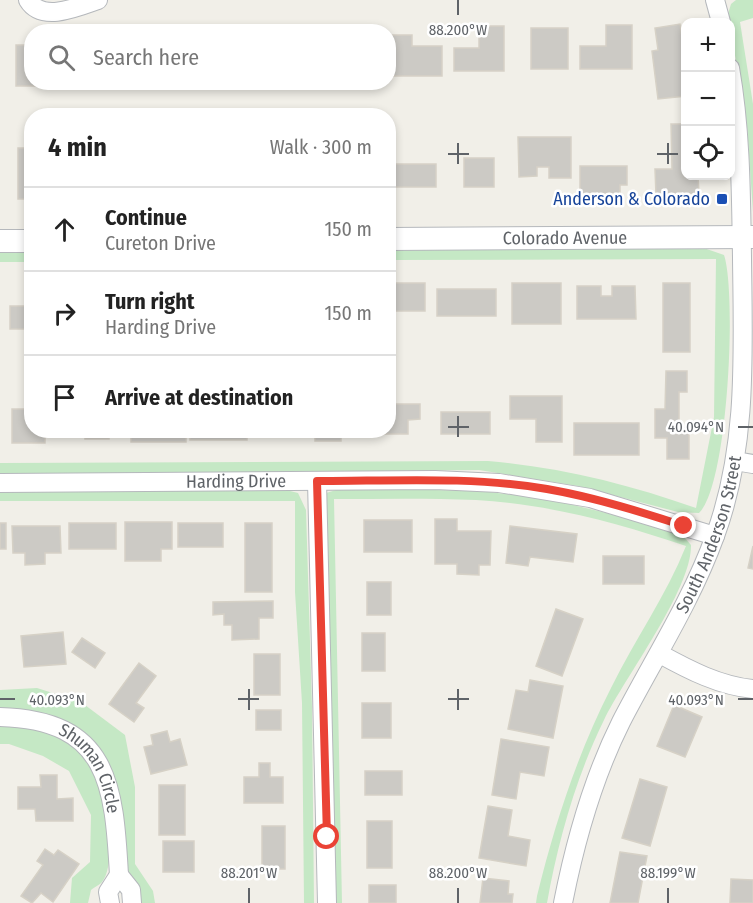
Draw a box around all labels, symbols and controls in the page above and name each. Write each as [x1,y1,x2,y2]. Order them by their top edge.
map controls [681,18,735,180]
button: + [681,18,735,72]
text: 88.200°W [429,21,487,39]
search box [24,24,396,90]
icon: search [45,41,78,74]
text: Search here [93,44,199,71]
button: − [681,72,735,126]
button: locate [681,126,735,180]
text: 4 min [48,132,107,163]
text: Walk · 300 m [270,135,372,159]
place label: Anderson & Colorado [553,188,710,210]
marker: Anderson & Colorado [715,192,729,206]
text: Continue [105,204,187,231]
icon: ahead [48,213,81,246]
text: 150 m [325,217,372,241]
street label: Colorado Avenue [503,227,627,249]
text: Cureton Drive [105,231,216,255]
text: Turn right [105,288,194,315]
icon: right [48,297,81,330]
text: 150 m [325,301,372,325]
text: Harding Drive [105,315,216,339]
icon: arrive [48,381,81,414]
text: Arrive at destination [105,384,293,411]
text: 40.094°N [668,418,724,436]
street label: South Anderson Street [671,454,746,617]
street label: Harding Drive [186,470,286,493]
route end [670,512,696,538]
text: 40.093°N [29,691,85,709]
text: 40.093°N [668,691,724,709]
street label: Shuman Circle [55,719,125,815]
route start [313,823,339,849]
text: 88.201°W [221,864,277,882]
text: 88.200°W [429,864,487,882]
text: 88.199°W [640,864,696,882]

